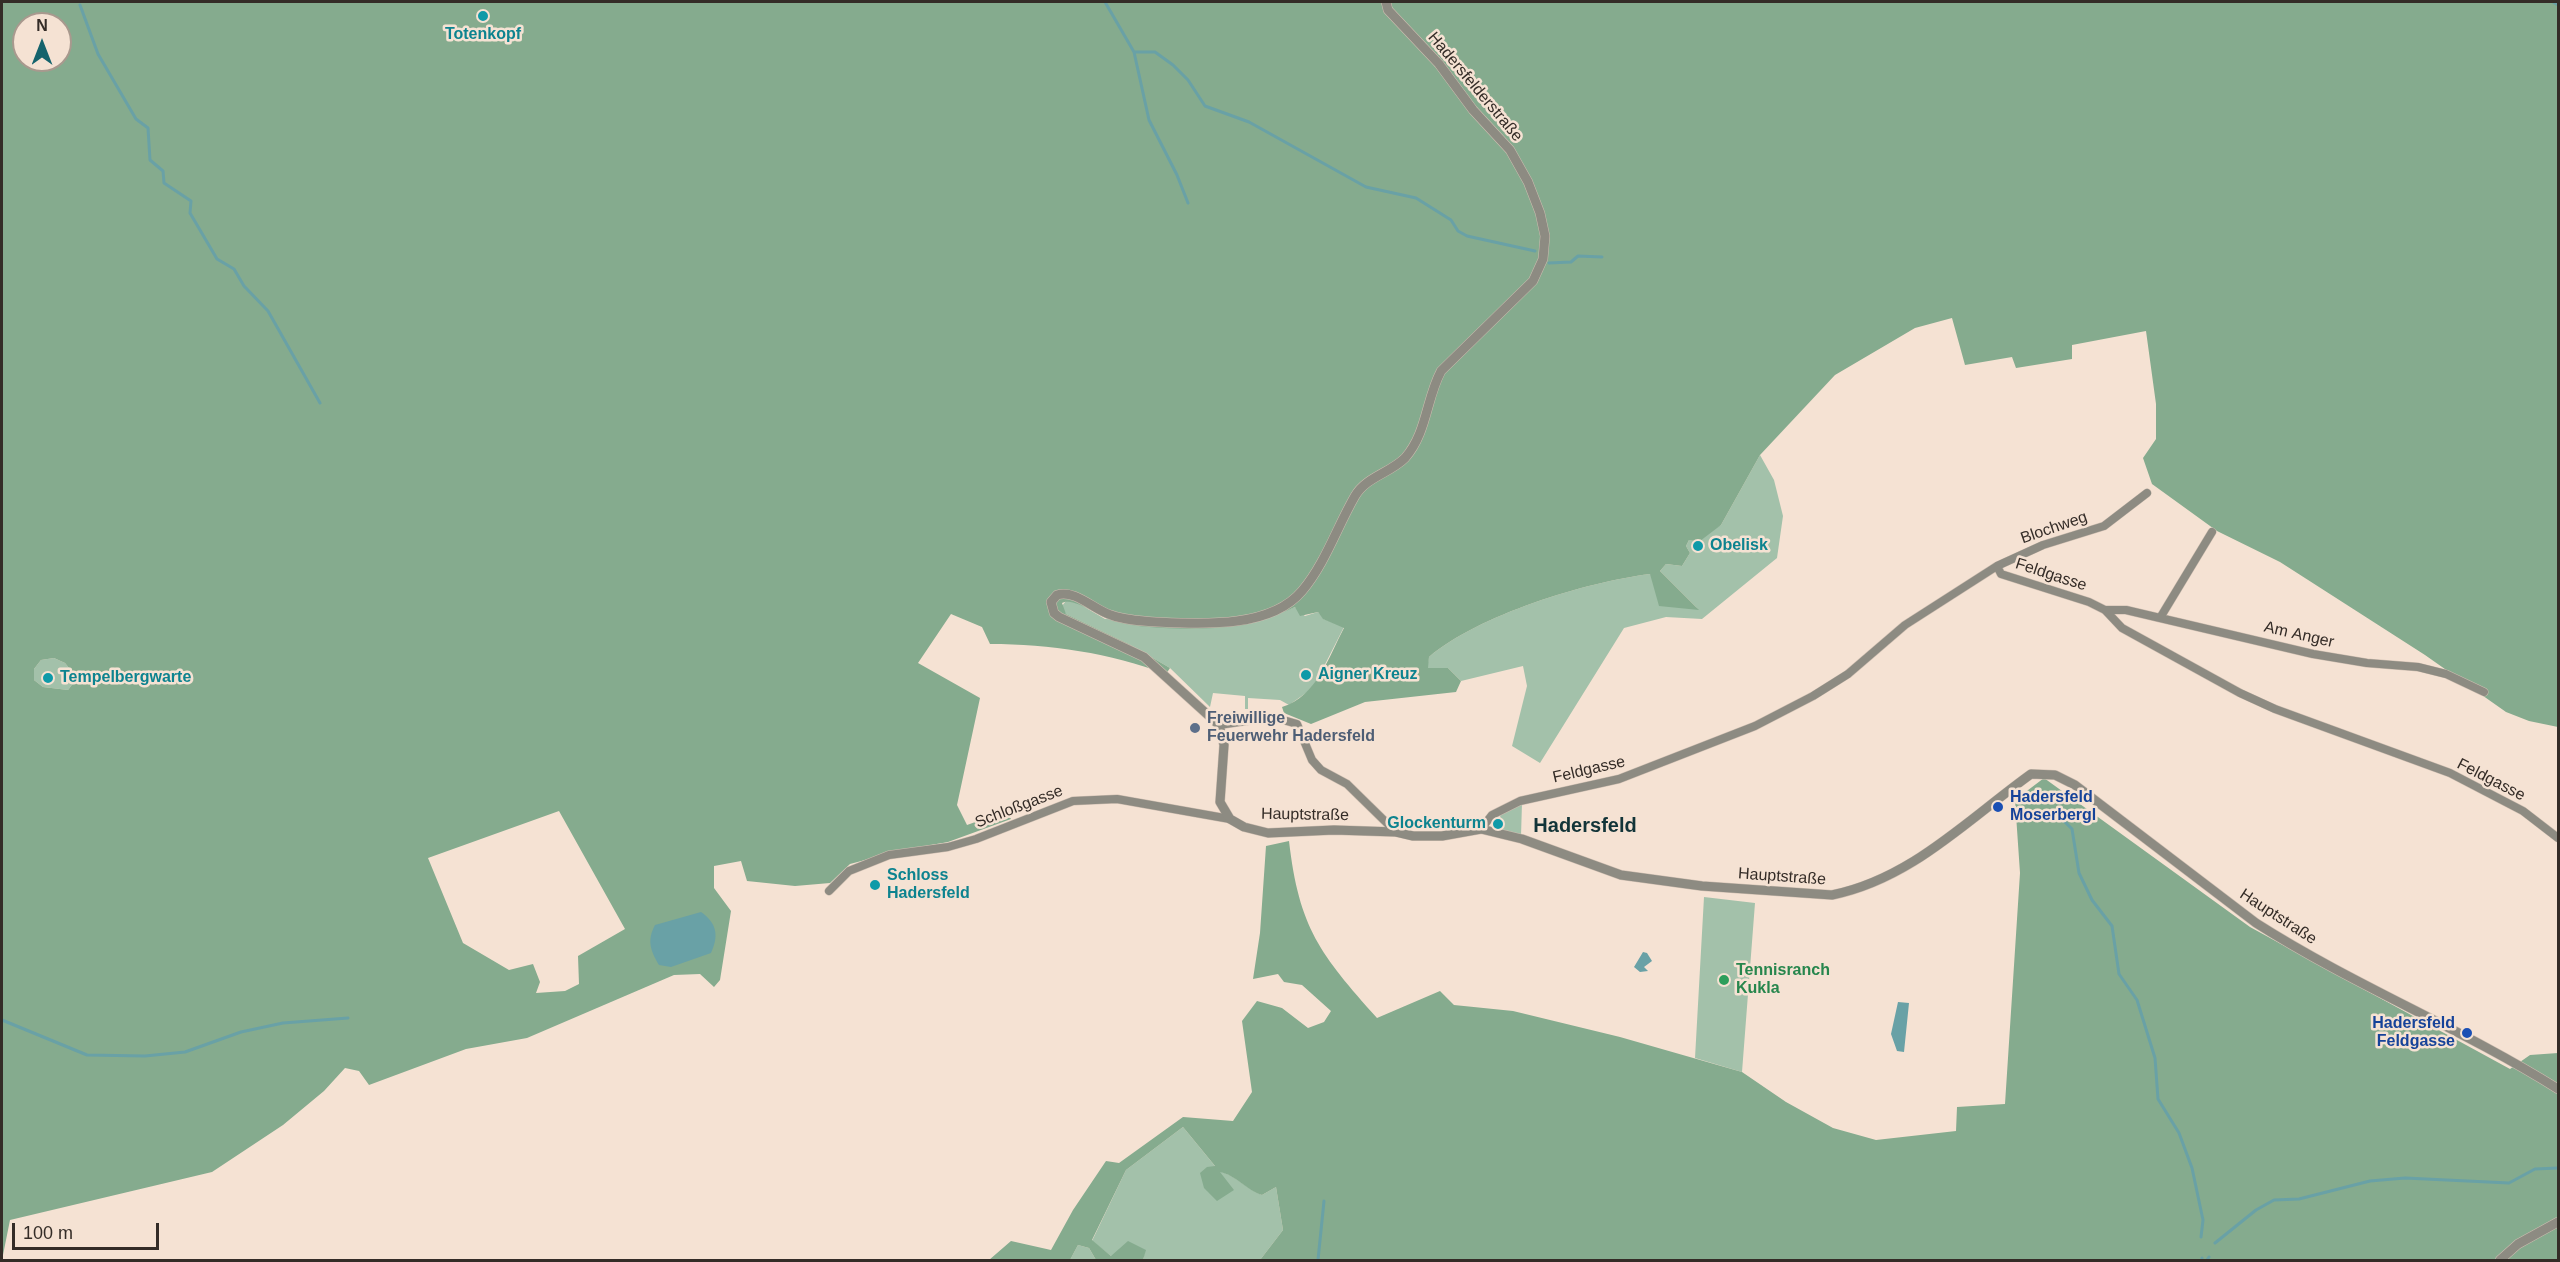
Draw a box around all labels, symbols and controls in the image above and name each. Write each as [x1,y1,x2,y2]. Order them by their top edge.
marker: Totenkopf [476,9,490,23]
north arrow [12,12,72,72]
text: N [36,17,48,34]
place label: Totenkopf [445,25,521,45]
street label: Hadersfelderstraße [1424,28,1526,146]
street label: Blochweg [2018,508,2090,548]
place label: Obelisk [1710,536,1768,556]
marker: Obelisk [1691,539,1705,553]
street label: Feldgasse [2013,554,2089,596]
street label: Am Anger [2262,618,2336,652]
place label: Aigner Kreuz [1318,665,1418,685]
place label: Tempelbergwarte [60,668,191,688]
marker: Aigner Kreuz [1299,668,1313,682]
marker: Tempelbergwarte [41,671,55,685]
place label: Freiwillige Feuerwehr Hadersfeld [1207,709,1375,747]
marker: Freiwillige Feuerwehr Hadersfeld [1188,721,1202,735]
street label: Feldgasse [1551,752,1627,788]
street label: Feldgasse [2454,755,2528,805]
street label: Schloßgasse [972,781,1066,833]
place label: Hadersfeld Moserbergl [2010,788,2096,826]
marker: Hadersfeld Moserbergl [1991,800,2005,814]
street label: Hauptstraße [1261,805,1349,825]
place label: Glockenturm [1387,814,1486,834]
district label: Hadersfeld [1533,814,1637,838]
marker: Glockenturm [1491,817,1505,831]
street label: Hauptstraße [1737,864,1827,890]
place label: Schloss Hadersfeld [887,866,970,904]
marker: Schloss Hadersfeld [868,878,882,892]
street label: Hauptstraße [2236,885,2320,949]
place label: Tennisranch Kukla [1736,961,1830,999]
marker: Tennisranch Kukla [1717,973,1731,987]
place label: Hadersfeld Feldgasse [2372,1014,2455,1052]
marker: Hadersfeld Feldgasse [2460,1026,2474,1040]
scale bar [15,1211,162,1249]
text: 100 m [23,1223,73,1243]

